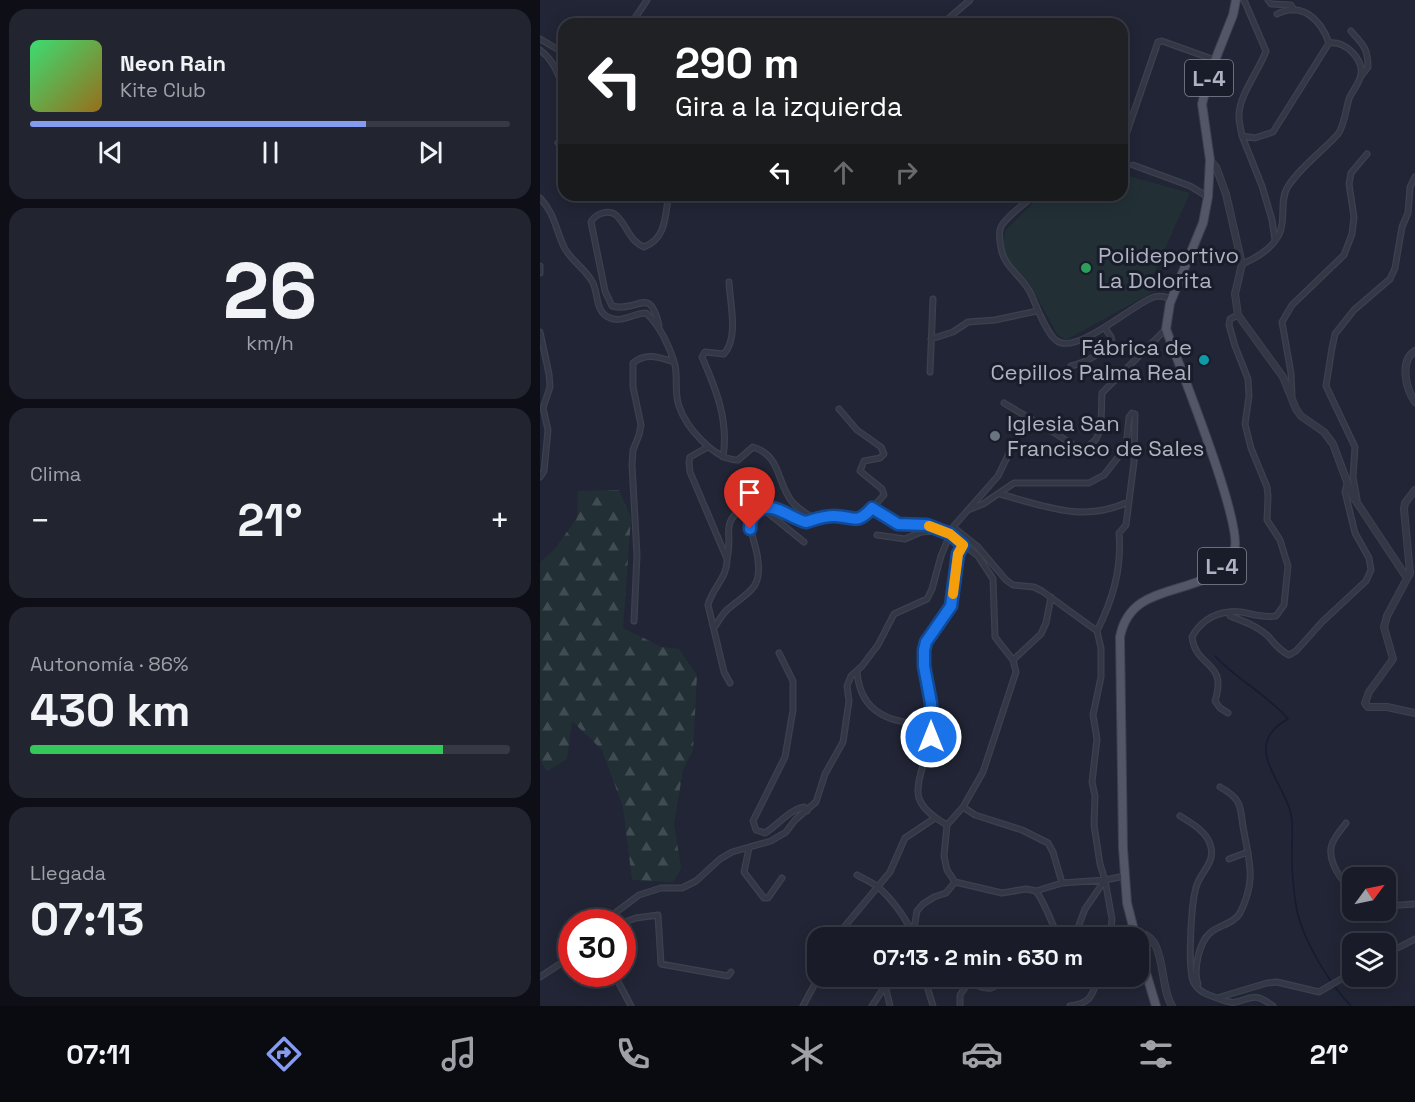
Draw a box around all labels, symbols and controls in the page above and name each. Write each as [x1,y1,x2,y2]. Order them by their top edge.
text: 290 m [675,37,800,90]
icon: left [576,42,654,120]
text: Neon Rain [120,49,226,77]
road number: L-4 [1185,60,1233,96]
text: Kite Club [120,77,206,103]
text: Gira a la izquierda [675,89,902,124]
icon: previous [94,136,127,169]
icon: pause [254,136,287,169]
icon: next [414,136,447,169]
icon: left [764,156,797,189]
icon: ahead [827,156,860,189]
icon: right [890,156,923,189]
text: 26 [223,241,317,341]
place label: Polideportivo La Dolorita [1098,241,1239,294]
marker: Polideportivo La Dolorita [1079,261,1093,275]
text: km/h [246,330,294,356]
place label: Fábrica de Cepillos Palma Real [990,333,1192,386]
marker: Fábrica de Cepillos Palma Real [1197,353,1211,367]
place label: Iglesia San Francisco de Sales [1007,409,1204,462]
marker: Iglesia San Francisco de Sales [988,429,1002,443]
text: Clima [30,461,81,487]
pin [724,467,775,529]
icon: arrive [733,476,766,509]
text: 21° [238,492,302,549]
text: − [30,500,50,542]
text: + [490,500,510,542]
road number: L-4 [1198,548,1246,584]
text: Autonomía · 86% [30,651,188,677]
text: 430 km [30,682,190,739]
position arrow [899,705,963,769]
text: Llegada [30,860,106,886]
north arrow [1342,867,1396,921]
map controls [1342,867,1396,987]
text: 07:13 [30,891,144,948]
speed limit sign: 30 [558,909,636,987]
button: layers [1342,933,1396,987]
text: 07:13 · 2 min · 630 m [873,943,1083,971]
icon: directions [263,1033,305,1075]
icon: music [438,1033,480,1075]
icon: phone [612,1033,654,1075]
icon: climate [786,1033,828,1075]
icon: car [961,1033,1003,1075]
icon: filters [1135,1033,1177,1075]
text: 07:11 [66,1037,131,1072]
text: 21° [1310,1037,1349,1072]

